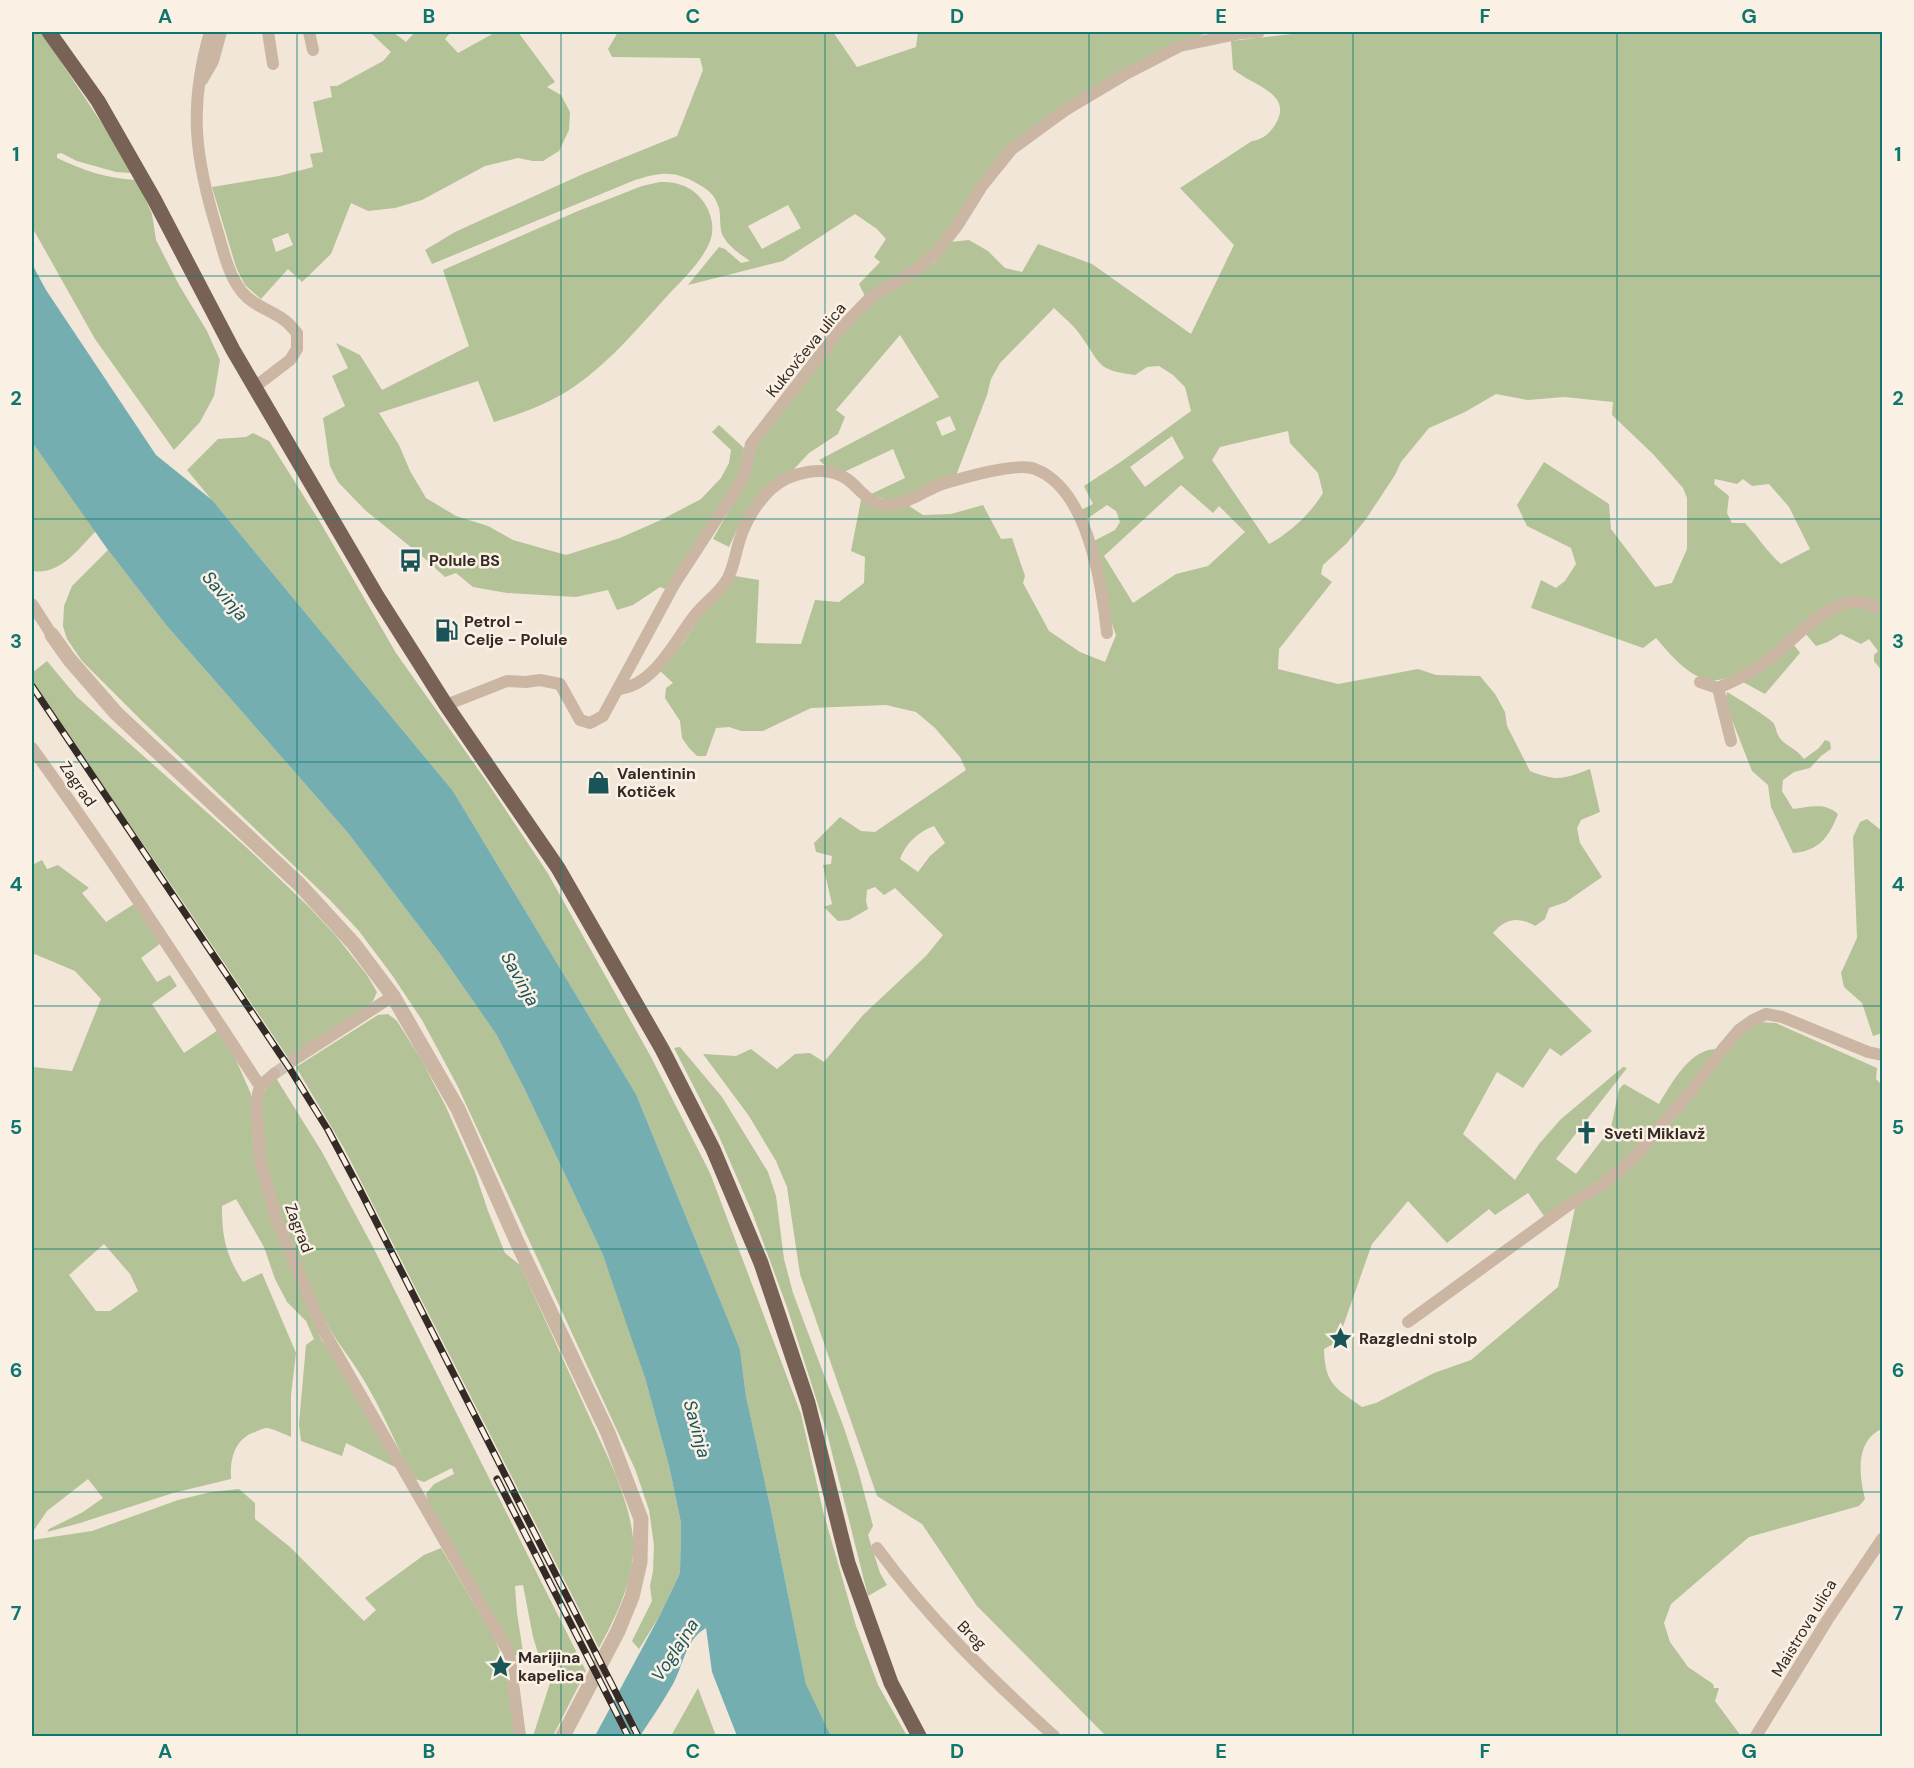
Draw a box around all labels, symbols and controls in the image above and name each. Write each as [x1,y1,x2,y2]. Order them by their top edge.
text: A [158,3,172,29]
text: B [423,3,435,29]
text: C [686,3,700,29]
text: D [950,3,964,29]
text: E [1215,3,1227,29]
text: F [1479,3,1491,29]
text: G [1741,3,1757,29]
text: 1 [12,141,20,167]
text: 1 [1894,141,1902,167]
street label: Kukovčeva ulica [761,298,851,402]
text: 2 [10,385,22,411]
text: 2 [1892,385,1904,411]
bus stop icon: Polule BS [398,547,424,573]
place label: Polule BS [429,550,500,571]
water label: Savinja [197,566,253,626]
place label: Petrol - Celje - Polule [464,611,568,650]
fuel station icon: Petrol - Celje - Polule [433,617,459,643]
text: 3 [10,628,22,654]
text: 3 [1892,628,1904,654]
street label: Zagrad [55,757,101,811]
place label: Valentinin Kotiček [617,763,696,802]
shop icon: Valentinin Kotiček [586,769,612,795]
text: 4 [10,871,23,897]
text: 4 [1892,871,1905,897]
water label: Savinja [495,947,545,1011]
text: 5 [10,1114,22,1140]
text: 5 [1892,1114,1904,1140]
church icon: Sveti Miklavž [1573,1120,1599,1146]
place label: Sveti Miklavž [1604,1123,1705,1144]
street label: Zagrad [280,1200,318,1256]
place icon: Razgledni stolp [1328,1325,1354,1351]
place label: Razgledni stolp [1359,1328,1477,1349]
text: 6 [10,1357,22,1383]
text: 6 [1892,1357,1904,1383]
water label: Savinja [678,1397,716,1461]
street label: Maistrova ulica [1767,1575,1841,1681]
text: 7 [11,1600,22,1626]
text: 7 [1893,1600,1904,1626]
water label: Voglajna [646,1614,704,1686]
street label: Breg [953,1616,991,1654]
place label: Marijina kapelica [518,1647,584,1686]
place icon: Marijina kapelica [487,1653,513,1679]
text: A [158,1738,172,1764]
text: B [423,1738,435,1764]
text: C [686,1738,700,1764]
text: D [950,1738,964,1764]
text: E [1215,1738,1227,1764]
text: F [1479,1738,1491,1764]
text: G [1741,1738,1757,1764]

